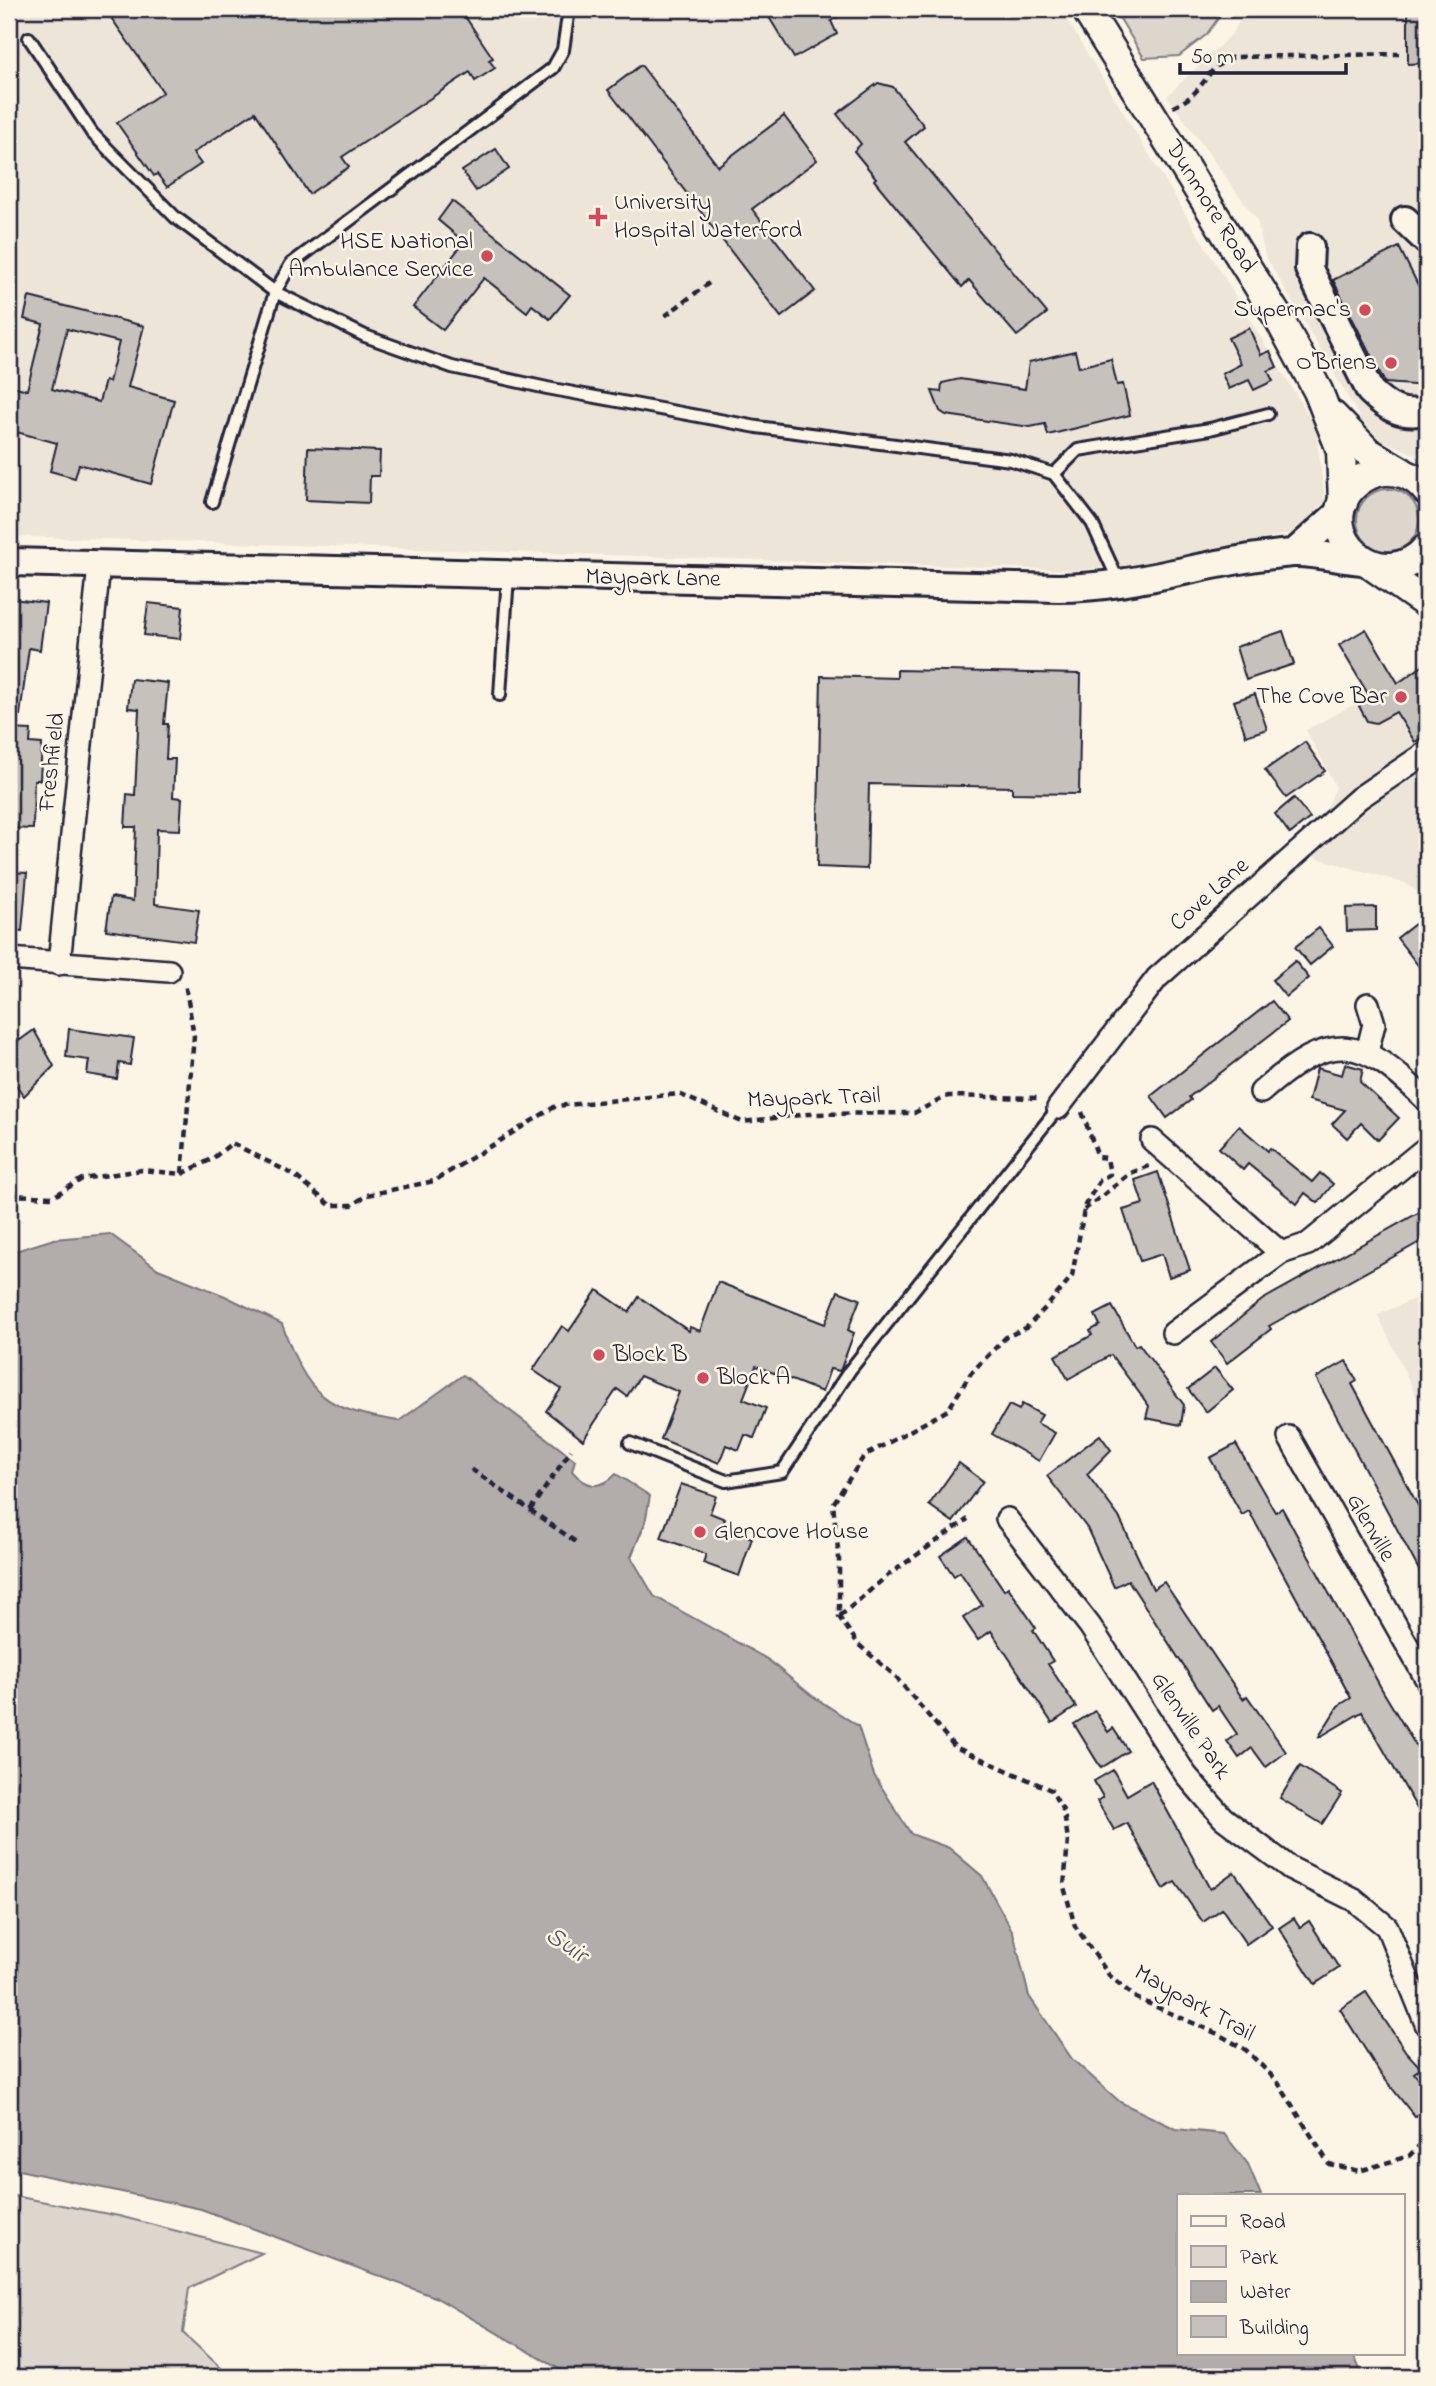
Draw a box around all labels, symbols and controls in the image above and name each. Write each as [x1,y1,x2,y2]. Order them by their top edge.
scale bar [1180,32,1347,76]
text: 50 m [1191,43,1234,73]
street label: Dunmore Road [1155,133,1265,281]
place label: University Hospital Waterford [614,186,803,249]
marker: University Hospital Waterford [588,207,608,227]
place label: HSE National Ambulance Service [288,225,473,288]
marker: HSE National Ambulance Service [479,248,495,264]
place label: Supermac's [1234,293,1351,328]
marker: Supermac's [1357,302,1373,318]
place label: O'Briens [1296,346,1377,381]
marker: O'Briens [1383,355,1399,371]
street label: Maypark Lane [585,560,721,599]
place label: The Cove Bar [1256,680,1388,715]
marker: The Cove Bar [1393,689,1409,705]
street label: Freshfield [30,710,76,814]
street label: Cove Lane [1162,849,1258,940]
street label: Maypark Trail [747,1079,881,1120]
place label: Block B [612,1338,688,1373]
marker: Block B [591,1347,607,1363]
place label: Block A [716,1361,790,1396]
marker: Block A [695,1370,711,1386]
street label: Glenville [1336,1487,1404,1569]
place label: Glencove House [714,1515,869,1550]
marker: Glencove House [692,1524,708,1540]
street label: Glenville Park [1141,1665,1239,1787]
water label: Suir [537,1918,597,1976]
street label: Maypark Trail [1127,1956,1261,2053]
legend [1177,2194,1404,2354]
text: Road [1240,2208,1286,2238]
text: Park [1240,2244,1279,2274]
text: Water [1240,2278,1291,2308]
text: Building [1239,2314,1309,2346]

